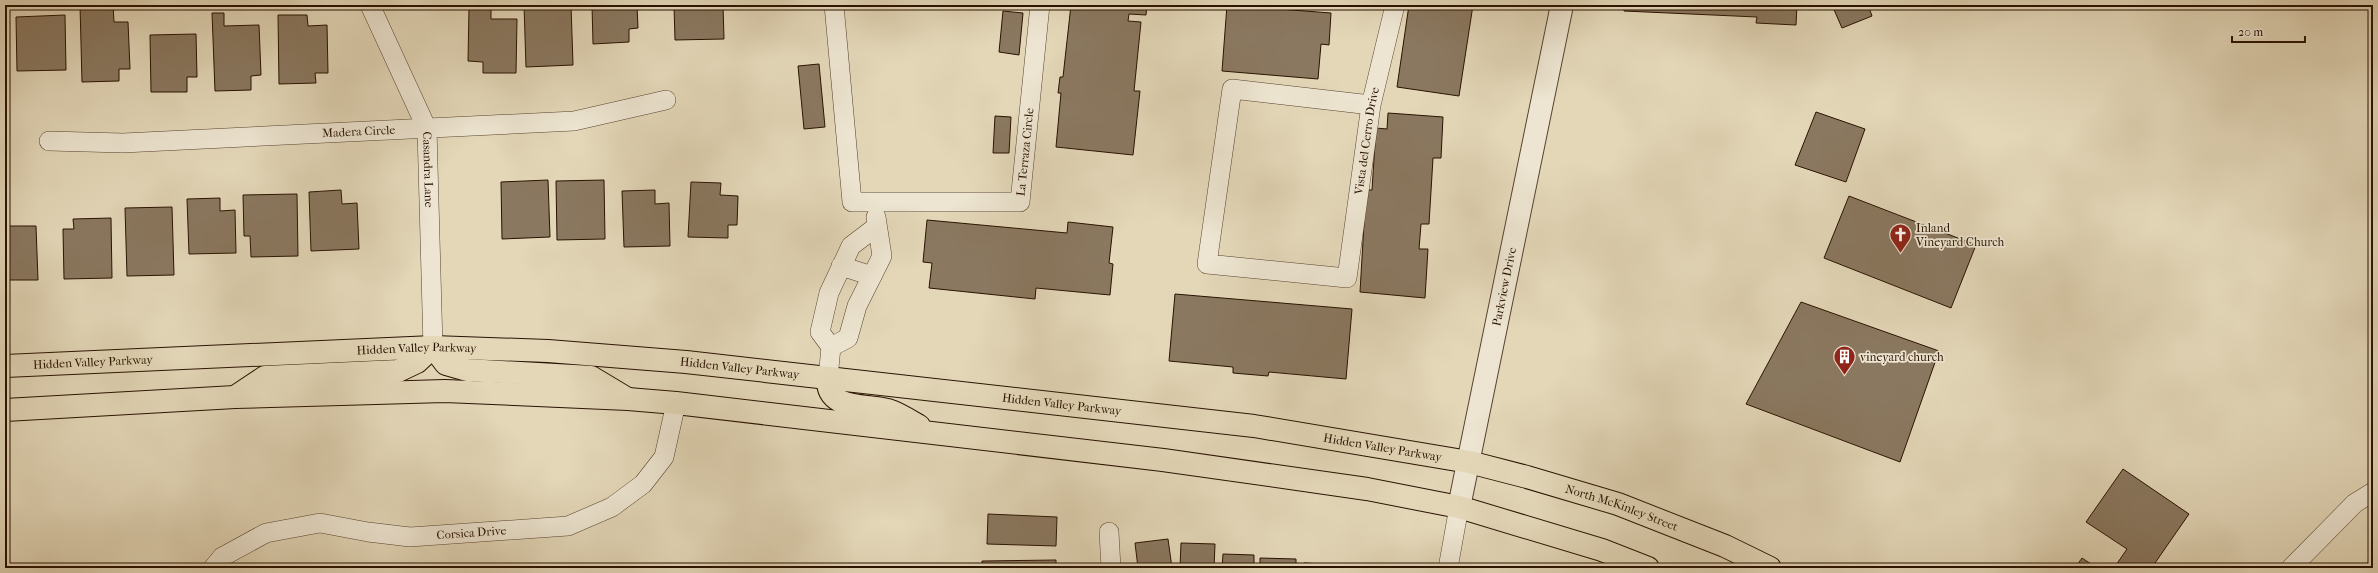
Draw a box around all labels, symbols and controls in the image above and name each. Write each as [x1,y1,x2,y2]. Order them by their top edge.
scale bar [2232,18,2305,44]
text: 20 m [2238,25,2263,39]
street label: Vista del Cerro Drive [1352,85,1382,197]
street label: La Terraza Circle [1014,107,1037,197]
street label: Madera Circle [322,123,396,140]
street label: Casandra Lane [420,131,436,208]
place label: Inland Vineyard Church [1915,221,2005,249]
church icon: Inland Vineyard Church [1887,222,1913,255]
street label: Parkview Drive [1489,246,1519,327]
street label: Hidden Valley Parkway [356,340,477,357]
building icon: vineyard church [1832,344,1858,377]
place label: vineyard church [1860,350,1944,364]
street label: Hidden Valley Parkway [33,352,154,372]
street label: Hidden Valley Parkway [680,355,801,382]
street label: Hidden Valley Parkway [1001,391,1123,418]
street label: Hidden Valley Parkway [1322,431,1444,464]
street label: North McKinley Street [1564,482,1681,534]
street label: Corsica Drive [436,523,507,542]

